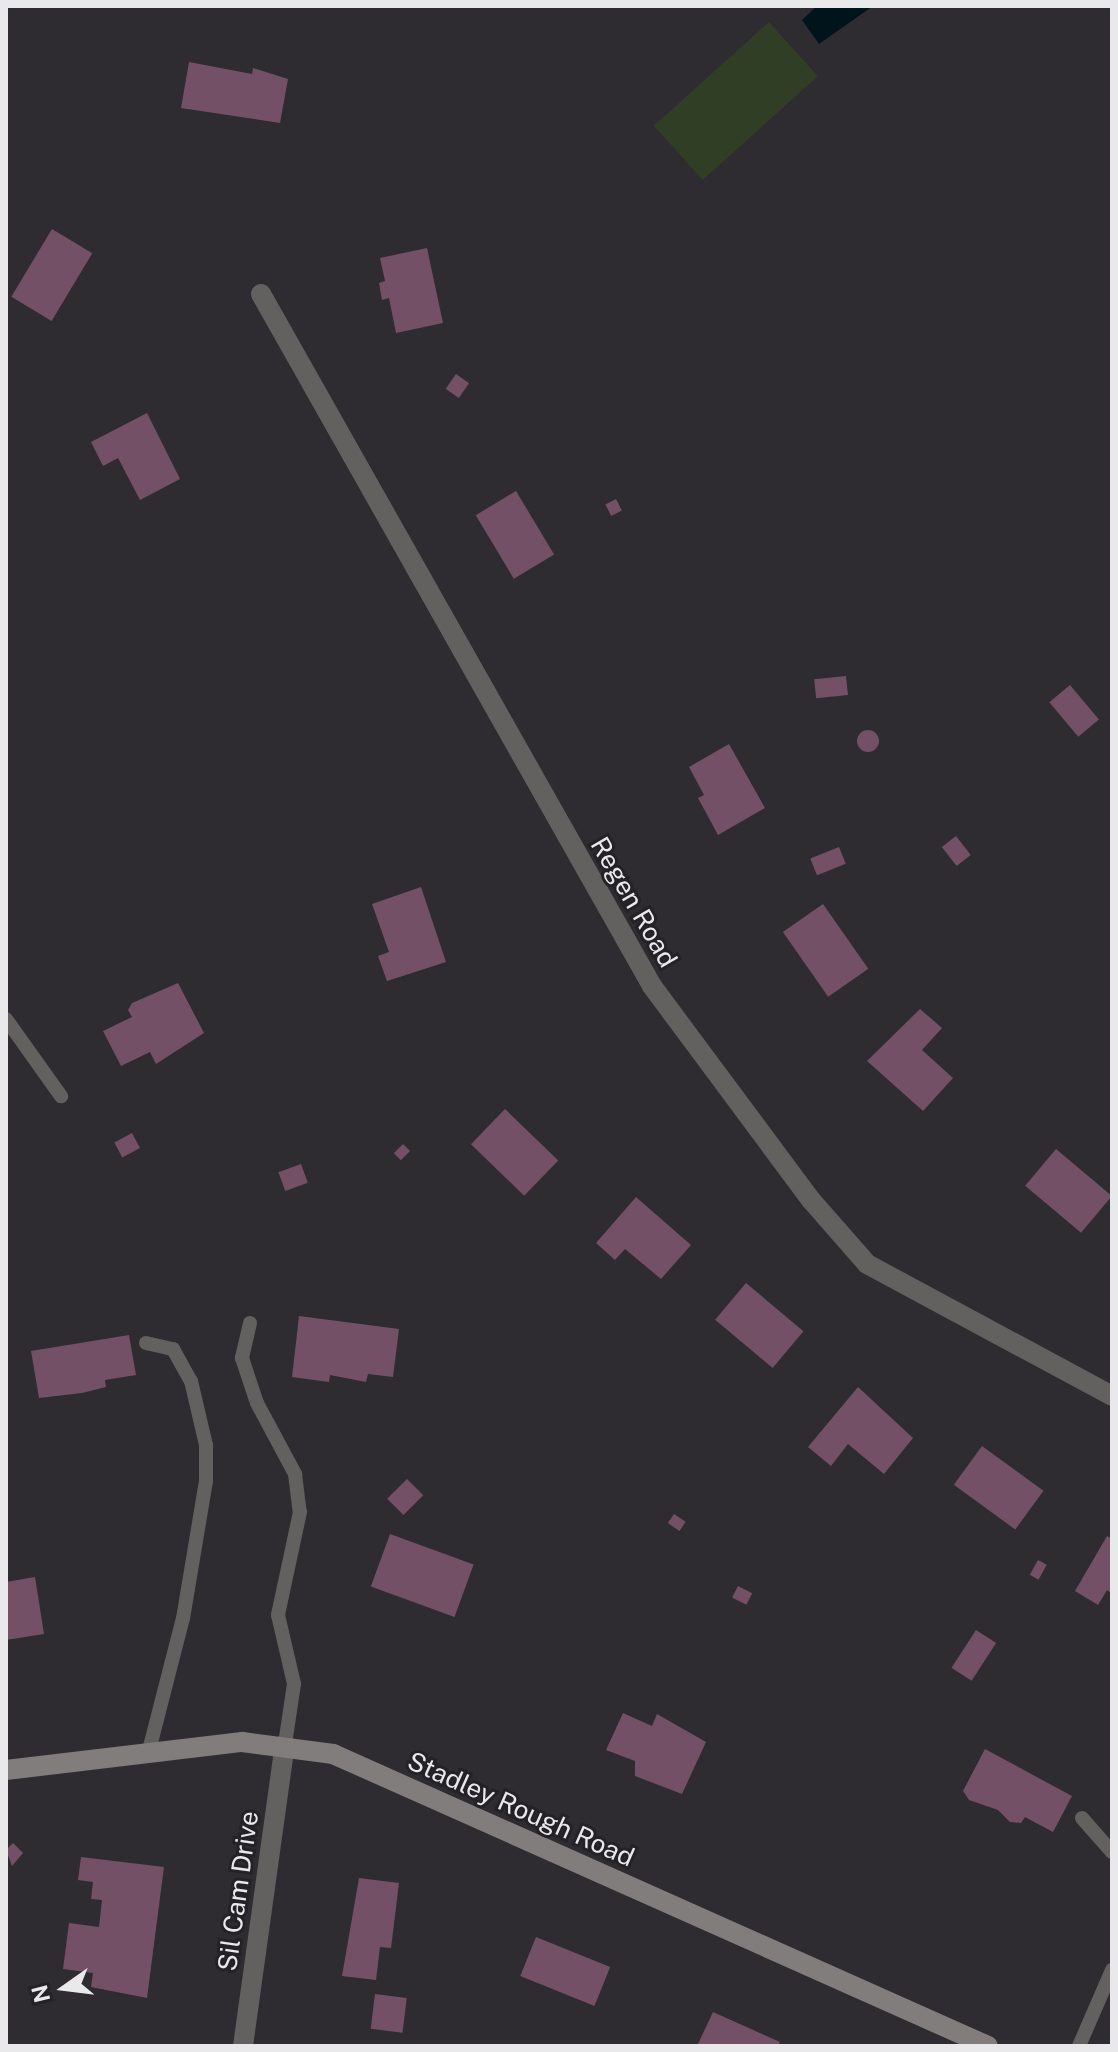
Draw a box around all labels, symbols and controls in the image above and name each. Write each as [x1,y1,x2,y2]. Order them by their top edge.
street label: Regen Road [584,831,684,973]
street label: Stadley Rough Road [403,1745,639,1873]
street label: Sil Cam Drive [211,1809,265,1973]
north arrow [24,1948,104,2028]
text: N [26,1982,55,2005]

